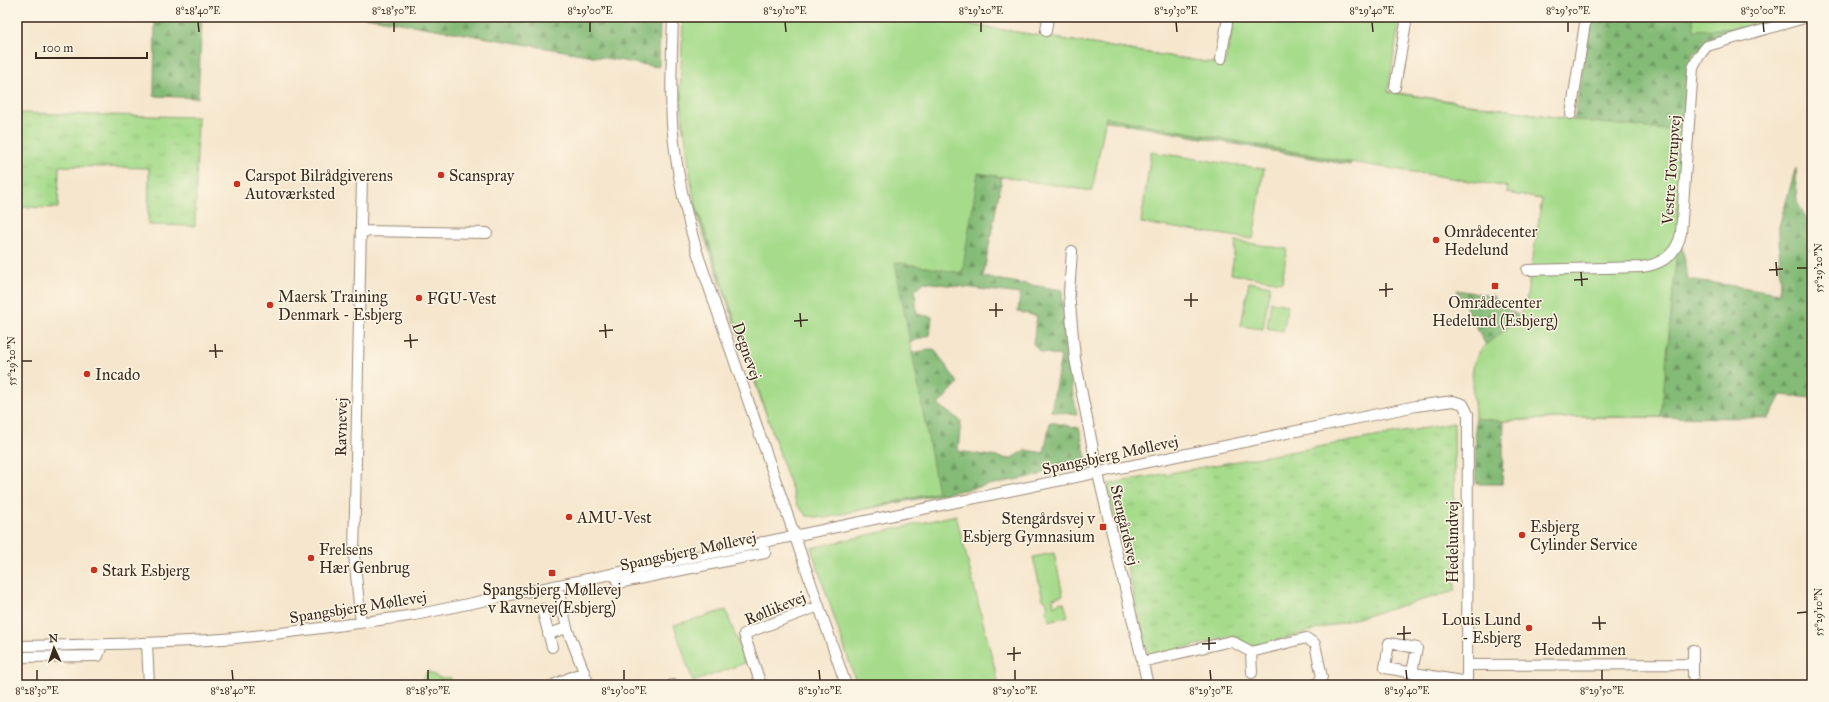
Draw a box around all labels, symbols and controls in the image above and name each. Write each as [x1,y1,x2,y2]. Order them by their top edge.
text: 8°28'40"E [176,5,220,17]
text: 8°28'50"E [372,5,416,17]
text: 8°29'00"E [567,5,613,17]
text: 8°29'10"E [763,5,807,17]
text: 8°29'20"E [959,5,1003,17]
text: 8°29'30"E [1154,5,1198,17]
text: 8°29'40"E [1350,5,1394,17]
text: 8°29'50"E [1546,5,1590,17]
text: 8°30'00"E [1741,5,1785,17]
scale bar [36,34,147,60]
text: 100 m [42,41,73,55]
street label: Vestre Tovrupvej [1658,114,1684,227]
place label: Carspot Bilrådgiverens Autoværksted [244,166,393,203]
place label: Scanspray [449,166,515,185]
marker: Scanspray [436,170,446,180]
marker: Carspot Bilrådgiverens Autoværksted [232,179,242,189]
place label: Områdecenter Hedelund [1444,222,1537,259]
marker: Områdecenter Hedelund [1431,235,1441,245]
text: 55°29'20"N [1813,243,1825,293]
marker: Områdecenter Hedelund (Esbjerg) [1490,281,1500,291]
place label: Maersk Training Denmark - Esbjerg [278,287,403,325]
place label: FGU-Vest [427,289,497,308]
marker: FGU-Vest [414,293,424,303]
place label: Områdecenter Hedelund (Esbjerg) [1432,293,1558,331]
marker: Maersk Training Denmark - Esbjerg [265,300,275,310]
street label: Degnevej [727,320,766,383]
text: 55°29'20"N [6,336,18,386]
place label: Incado [95,365,140,384]
marker: Incado [82,369,92,379]
street label: Ravnevej [331,397,351,457]
street label: Spangsbjerg Møllevej [1040,431,1180,480]
street label: Stengårdsvej [1106,483,1144,567]
street label: Hedelundvej [1443,501,1462,583]
place label: AMU-Vest [576,508,652,527]
place label: Stengårdsvej v Esbjerg Gymnasium [962,509,1096,547]
marker: AMU-Vest [564,512,574,522]
place label: Esbjerg Cylinder Service [1530,517,1638,554]
marker: Stengårdsvej v Esbjerg Gymnasium [1098,522,1108,532]
street label: Spangsbjerg Møllevej [618,527,758,576]
marker: Esbjerg Cylinder Service [1517,530,1527,540]
place label: Frelsens Hær Genbrug [319,540,410,578]
marker: Frelsens Hær Genbrug [306,553,316,563]
place label: Stark Esbjerg [102,561,190,581]
marker: Stark Esbjerg [89,565,99,575]
marker: Spangsbjerg Møllevej v Ravnevej(Esbjerg) [547,568,557,578]
place label: Spangsbjerg Møllevej v Ravnevej(Esbjerg) [483,580,621,618]
street label: Spangsbjerg Møllevej [288,587,428,628]
street label: Røllikevej [742,587,808,629]
text: 55°29'10"N [1813,587,1825,636]
place label: Louis Lund - Esbjerg [1442,610,1522,648]
marker: Louis Lund - Esbjerg [1524,623,1534,633]
north arrow [34,628,74,668]
text: N [48,632,59,645]
street label: Hededammen [1534,640,1626,659]
text: 8°28'30"E [15,685,59,697]
text: 8°28'40"E [211,685,255,697]
text: 8°28'50"E [406,685,450,697]
text: 8°29'00"E [601,685,647,697]
text: 8°29'10"E [798,685,842,697]
text: 8°29'20"E [993,685,1037,697]
text: 8°29'30"E [1189,685,1233,697]
text: 8°29'40"E [1385,685,1429,697]
text: 8°29'50"E [1580,685,1624,697]

